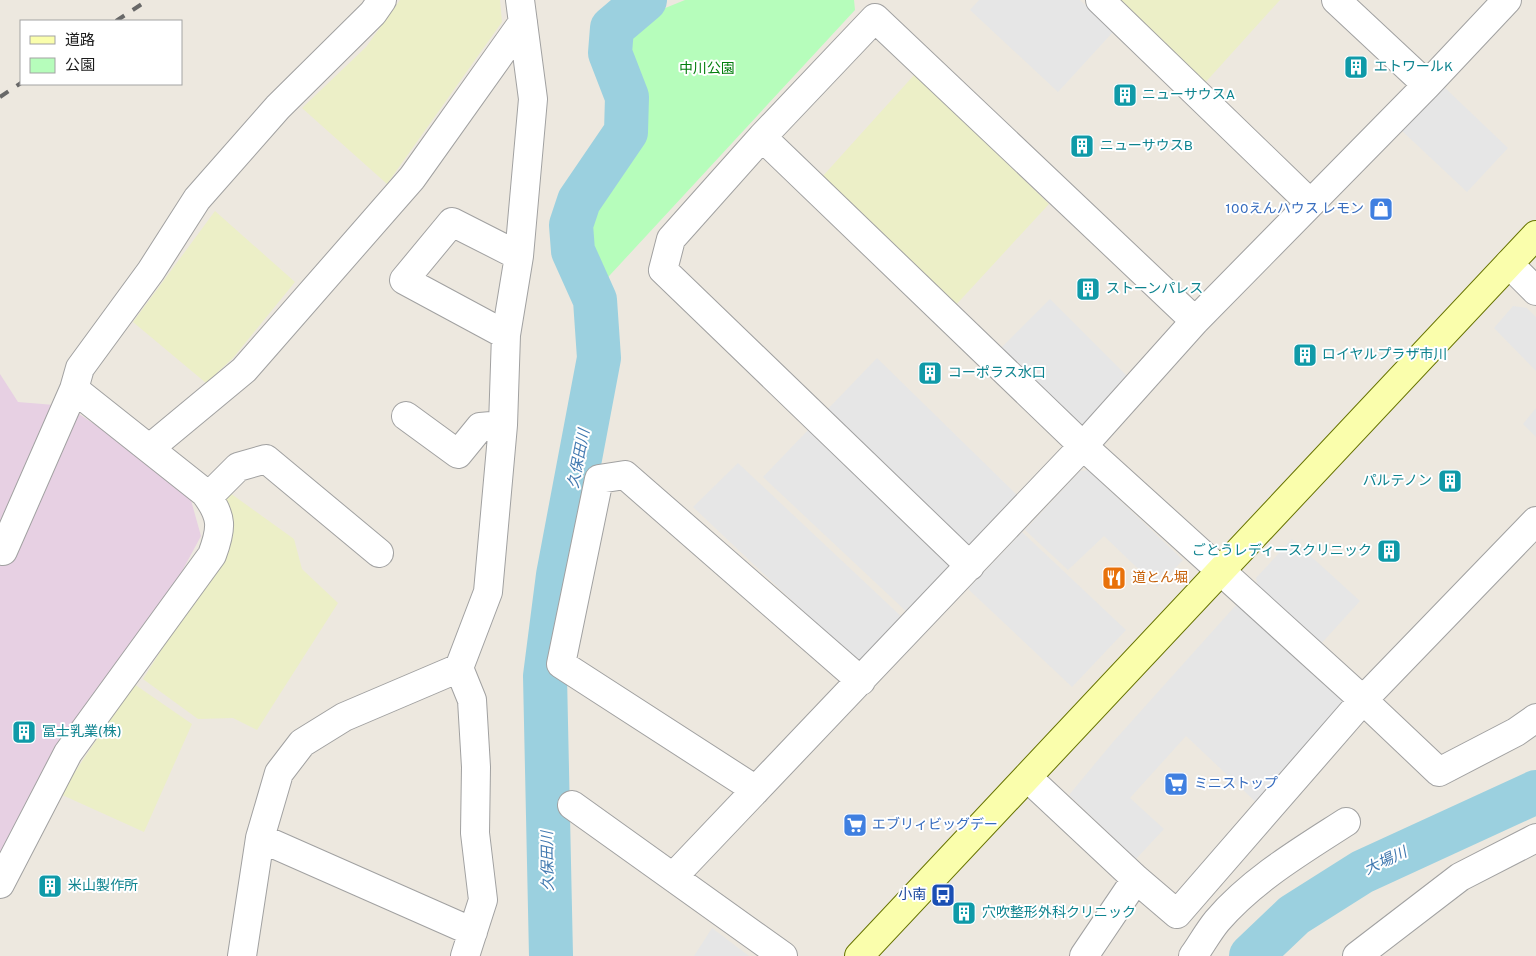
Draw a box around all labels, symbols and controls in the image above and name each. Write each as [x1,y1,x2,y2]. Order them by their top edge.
legend [20,20,182,85]
text: 道路 [65,32,95,51]
building icon: エトワールK [1343,54,1369,80]
text: 公園 [65,57,95,76]
place label: エトワールK [1374,59,1453,76]
park label: 中川公園 [679,61,735,78]
building icon: ニューサウスA [1112,82,1138,108]
place label: ニューサウスA [1142,87,1235,104]
building icon: ニューサウスB [1069,133,1095,159]
place label: ニューサウスB [1100,138,1193,155]
shop icon: 100えんハウス レモン [1368,196,1394,222]
place label: 100えんハウス レモン [1226,201,1364,218]
building icon: ストーンパレス [1075,276,1101,302]
place label: ストーンパレス [1106,281,1203,298]
building icon: ロイヤルプラザ市川 [1292,342,1318,368]
place label: ロイヤルプラザ市川 [1322,347,1448,364]
building icon: コーポラス水口 [917,360,943,386]
place label: コーポラス水口 [948,365,1046,382]
water label: 久保田川 [565,426,595,490]
building icon: パルテノン [1437,468,1463,494]
place label: パルテノン [1362,473,1432,490]
building icon: ごとうレディースクリニック [1376,538,1402,564]
place label: ごとうレディースクリニック [1192,542,1372,560]
restaurant icon: 道とん堀 [1101,565,1127,591]
place label: 道とん堀 [1132,570,1188,587]
building icon: 冨士乳業(株) [11,719,37,745]
place label: 冨士乳業(株) [42,724,122,741]
supermarket icon: ミニストップ [1163,771,1189,797]
place label: ミニストップ [1194,776,1278,793]
supermarket icon: エブリィビッグデー [842,812,868,838]
place label: エブリィビッグデー [872,816,998,834]
water label: 久保田川 [539,829,559,891]
water label: 大場川 [1362,843,1412,880]
building icon: 米山製作所 [37,873,63,899]
place label: 米山製作所 [68,878,138,895]
bus stop icon: 小南 [930,882,956,908]
place label: 小南 [898,887,926,904]
building icon: 穴吹整形外科クリニック [951,900,977,926]
place label: 穴吹整形外科クリニック [982,904,1136,922]

